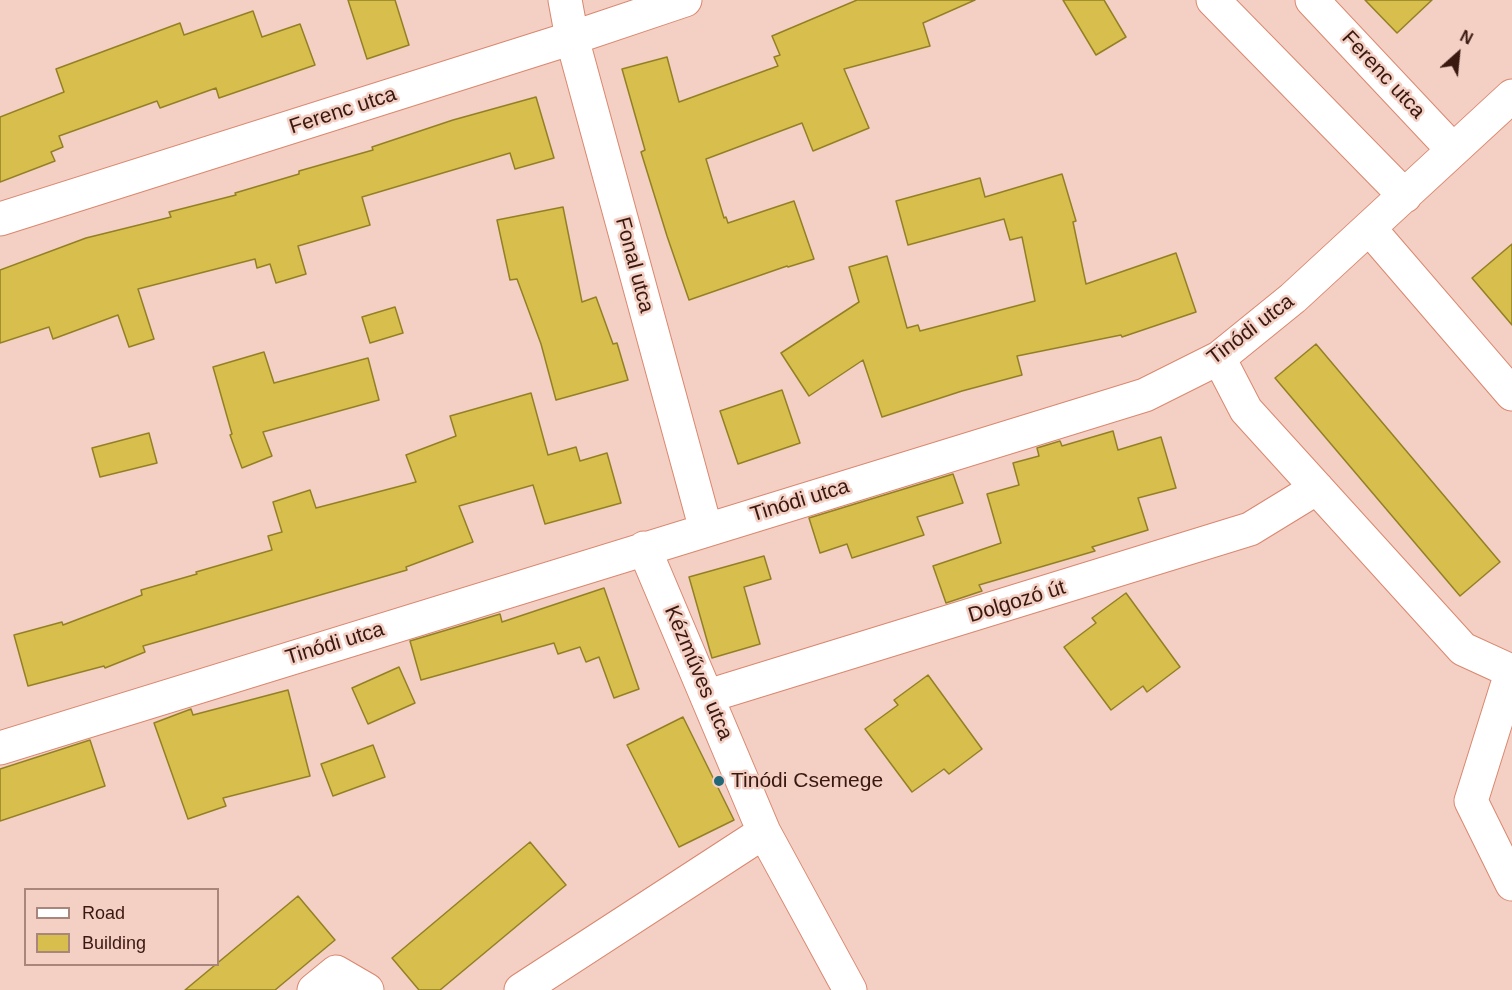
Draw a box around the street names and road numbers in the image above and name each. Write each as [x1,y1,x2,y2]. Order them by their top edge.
street label: Ferenc utca [1336,26,1430,124]
street label: Ferenc utca [286,82,400,140]
street label: Fonal utca [609,214,659,316]
street label: Tinódi utca [1203,289,1299,371]
street label: Tinódi utca [748,474,852,528]
street label: Dolgozó út [965,575,1069,629]
street label: Kézműves utca [658,602,738,744]
street label: Tinódi utca [283,617,387,671]

